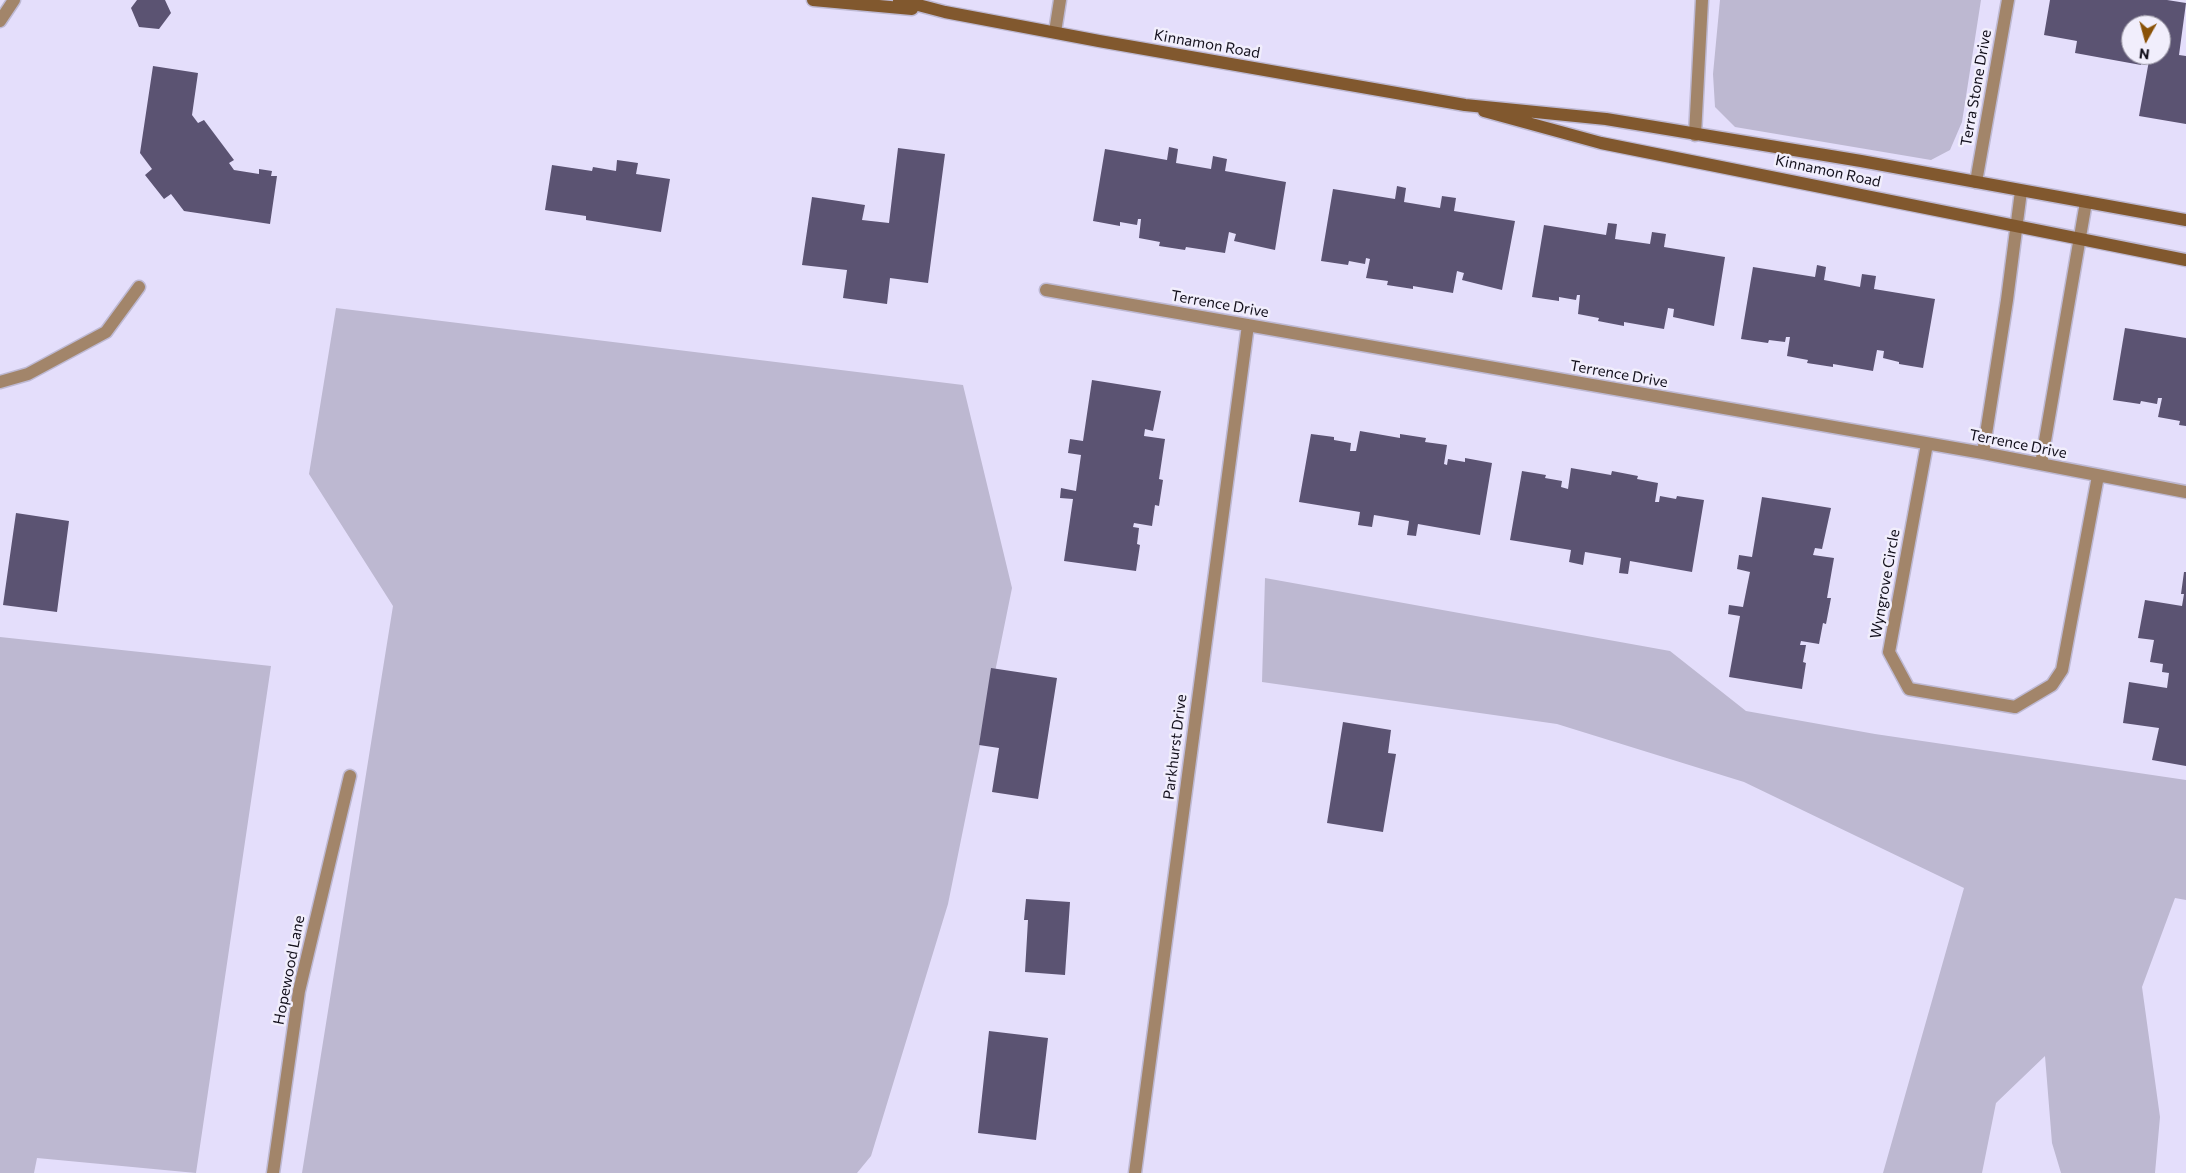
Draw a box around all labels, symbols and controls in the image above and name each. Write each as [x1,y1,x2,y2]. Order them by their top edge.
north arrow [2121,15,2171,65]
street label: Kinnamon Road [1153,26,1261,62]
street label: Terra Stone Drive [1957,28,1995,148]
text: N [2138,45,2150,63]
street label: Kinnamon Road [1774,151,1882,191]
street label: Terrence Drive [1170,287,1270,321]
street label: Terrence Drive [1569,357,1669,391]
street label: Terrence Drive [1968,426,2068,462]
street label: Wyngrove Circle [1867,528,1903,640]
street label: Parkhurst Drive [1160,693,1190,801]
street label: Hopewood Lane [270,914,308,1026]

